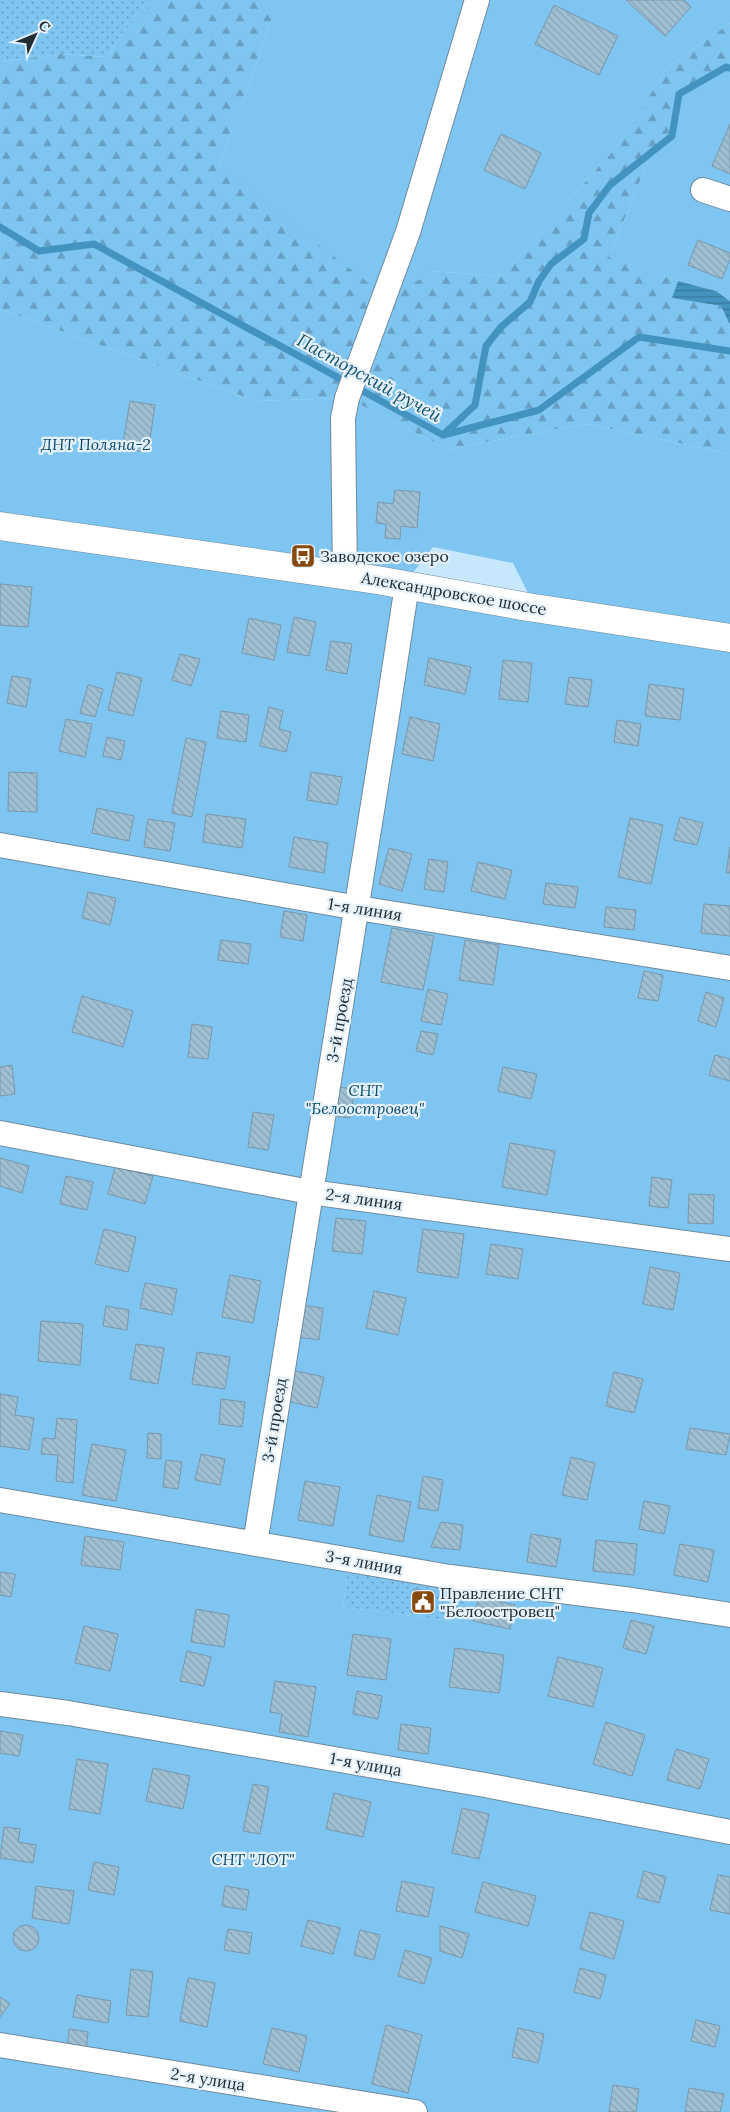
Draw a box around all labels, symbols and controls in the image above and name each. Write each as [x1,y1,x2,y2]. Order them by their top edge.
north arrow [10,10,60,60]
text: С [35,16,54,36]
water label: Пасторский ручей [293,328,446,427]
park label: ДНТ Поляна-2 [40,434,151,454]
bus stop icon: Заводское озеро [290,543,316,569]
place label: Заводское озеро [320,546,449,566]
street label: Александровское шоссе [359,567,548,619]
street label: 1-я линия [327,893,403,925]
street label: 3-й проезд [322,976,356,1064]
park label: СНТ "Белоостровец" [306,1080,425,1118]
street label: 2-я линия [324,1184,404,1214]
street label: 3-й проезд [257,1376,291,1464]
street label: 3-я линия [324,1545,404,1579]
place label: Правление СНТ "Белоостровец" [440,1583,563,1621]
public building icon: Правление СНТ "Белоостровец" [410,1589,436,1615]
street label: 1-я улица [329,1748,403,1780]
park label: СНТ "ЛОТ" [212,1849,295,1869]
street label: 2-я улица [169,2063,247,2095]

